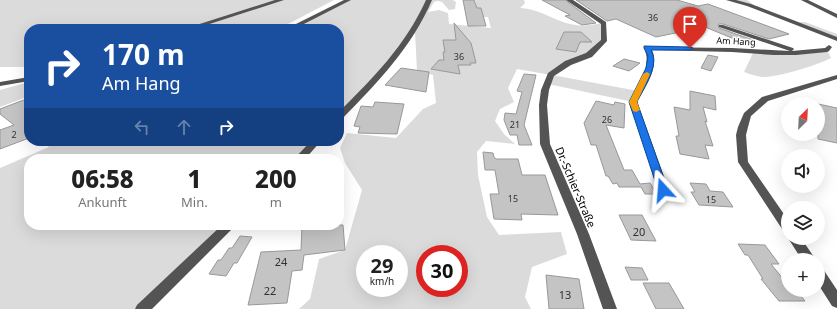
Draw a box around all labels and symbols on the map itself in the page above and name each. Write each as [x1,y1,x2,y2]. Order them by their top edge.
pin [673,7.0,707,48]
house number: 36 [648,11,658,24]
street label: Am Hang [716,33,756,49]
house number: 36 [454,50,464,63]
north arrow [781,97,825,141]
house number: 26 [602,113,612,126]
house number: 21 [510,118,520,131]
house number: 2 [11,128,17,141]
street label: Dr.-Schier-Straße [552,144,600,230]
position arrow [642,169,684,211]
house number: 15 [508,192,518,205]
house number: 15 [706,193,716,206]
house number: 20 [633,224,645,239]
speed limit sign: 30 [416,245,468,297]
house number: 24 [275,254,288,269]
house number: 22 [264,283,276,298]
house number: 13 [559,287,571,302]

